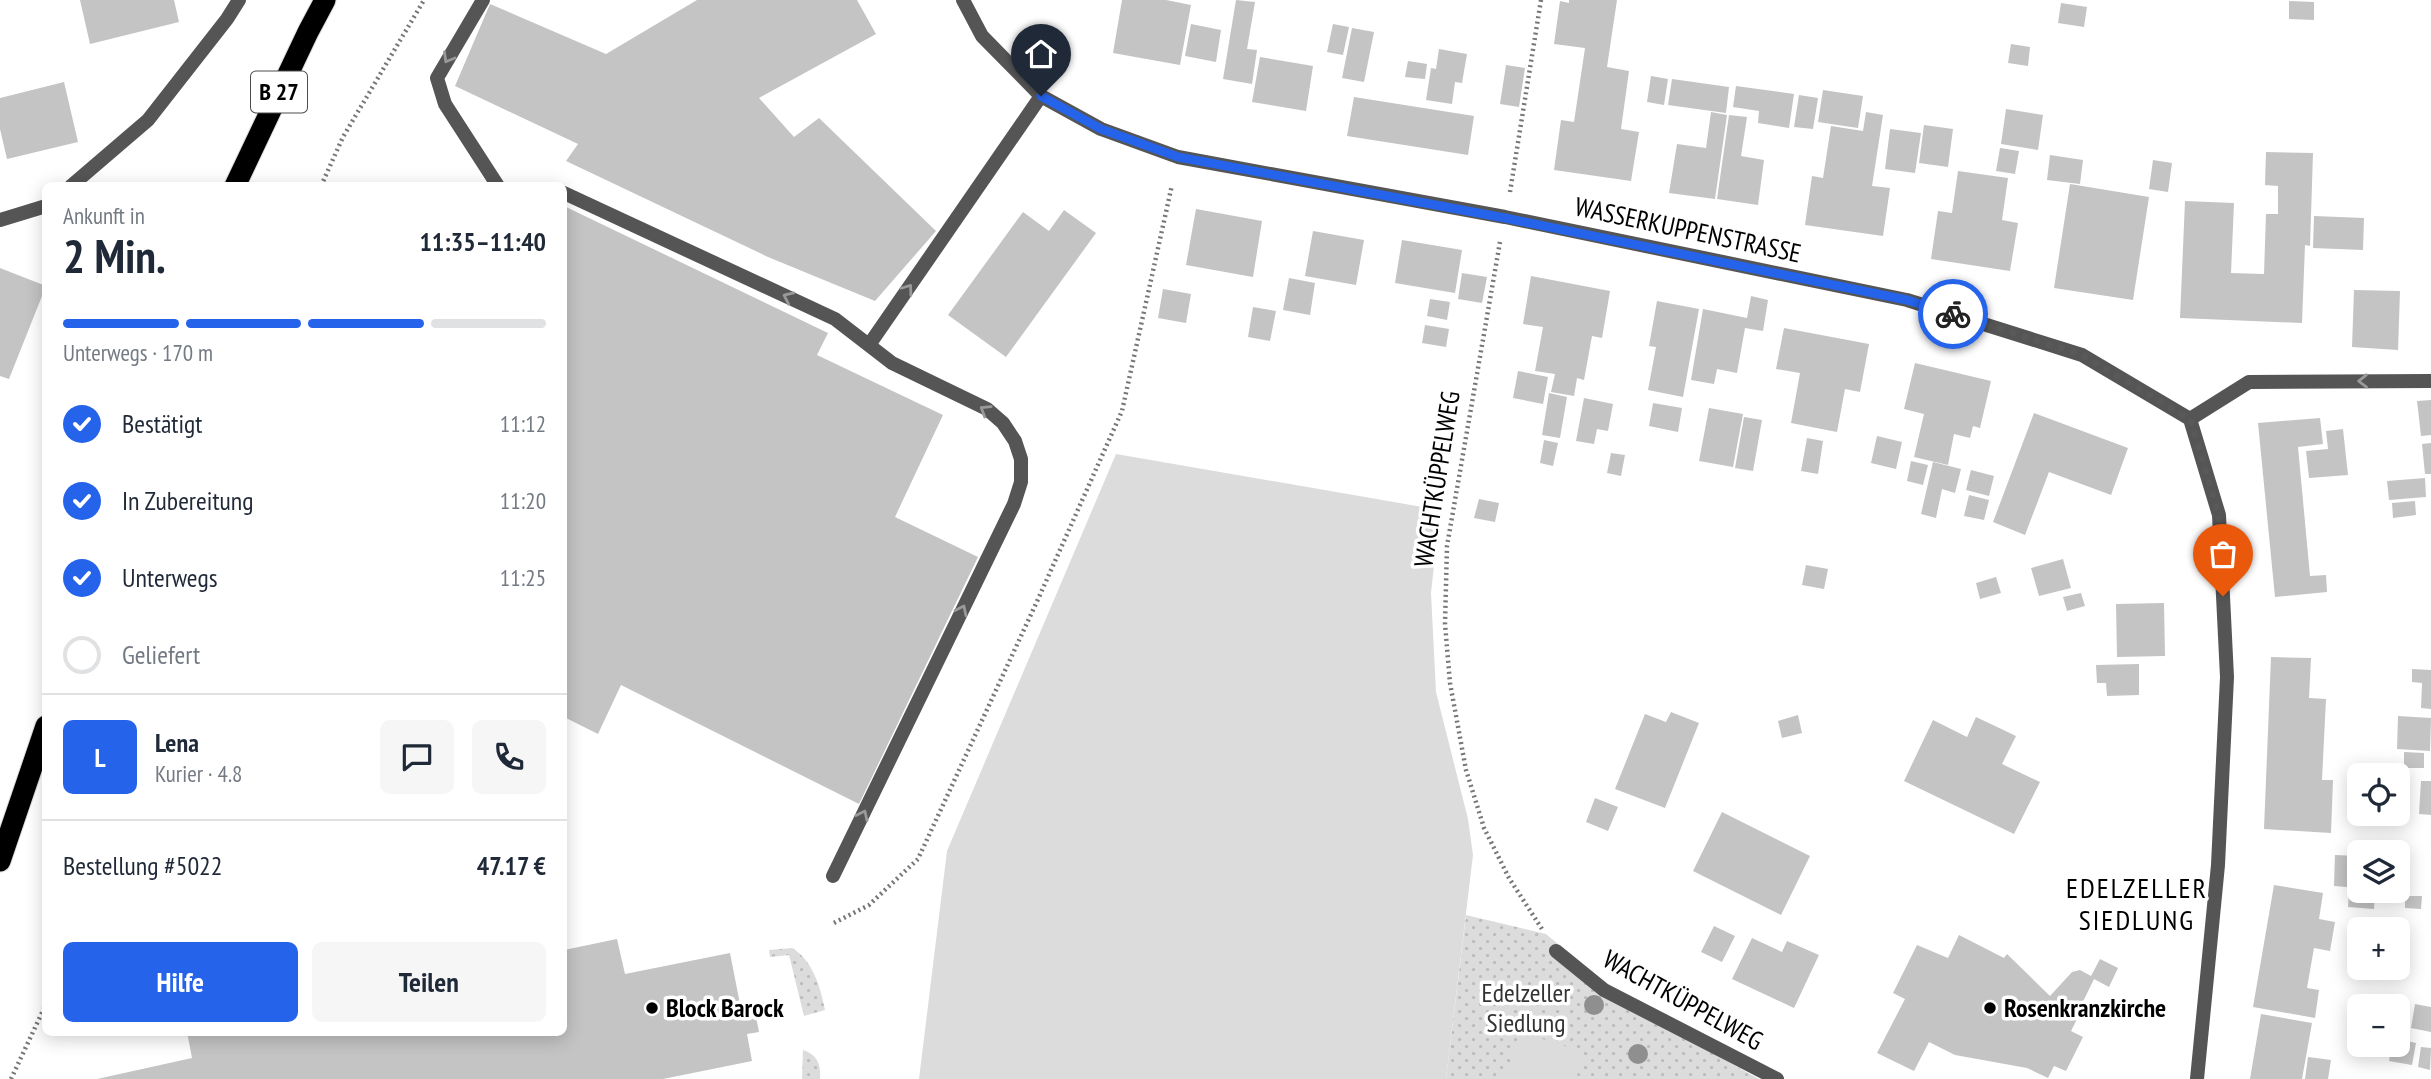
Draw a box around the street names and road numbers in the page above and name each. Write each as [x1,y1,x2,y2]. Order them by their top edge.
road number: B 27 [251,72,307,112]
street label: WASSERKUPPENSTRASSE [1572,189,1804,270]
street label: WACHTKÜPPELWEG [1406,389,1467,569]
street label: WACHTKÜPPELWEG [1598,942,1769,1057]

